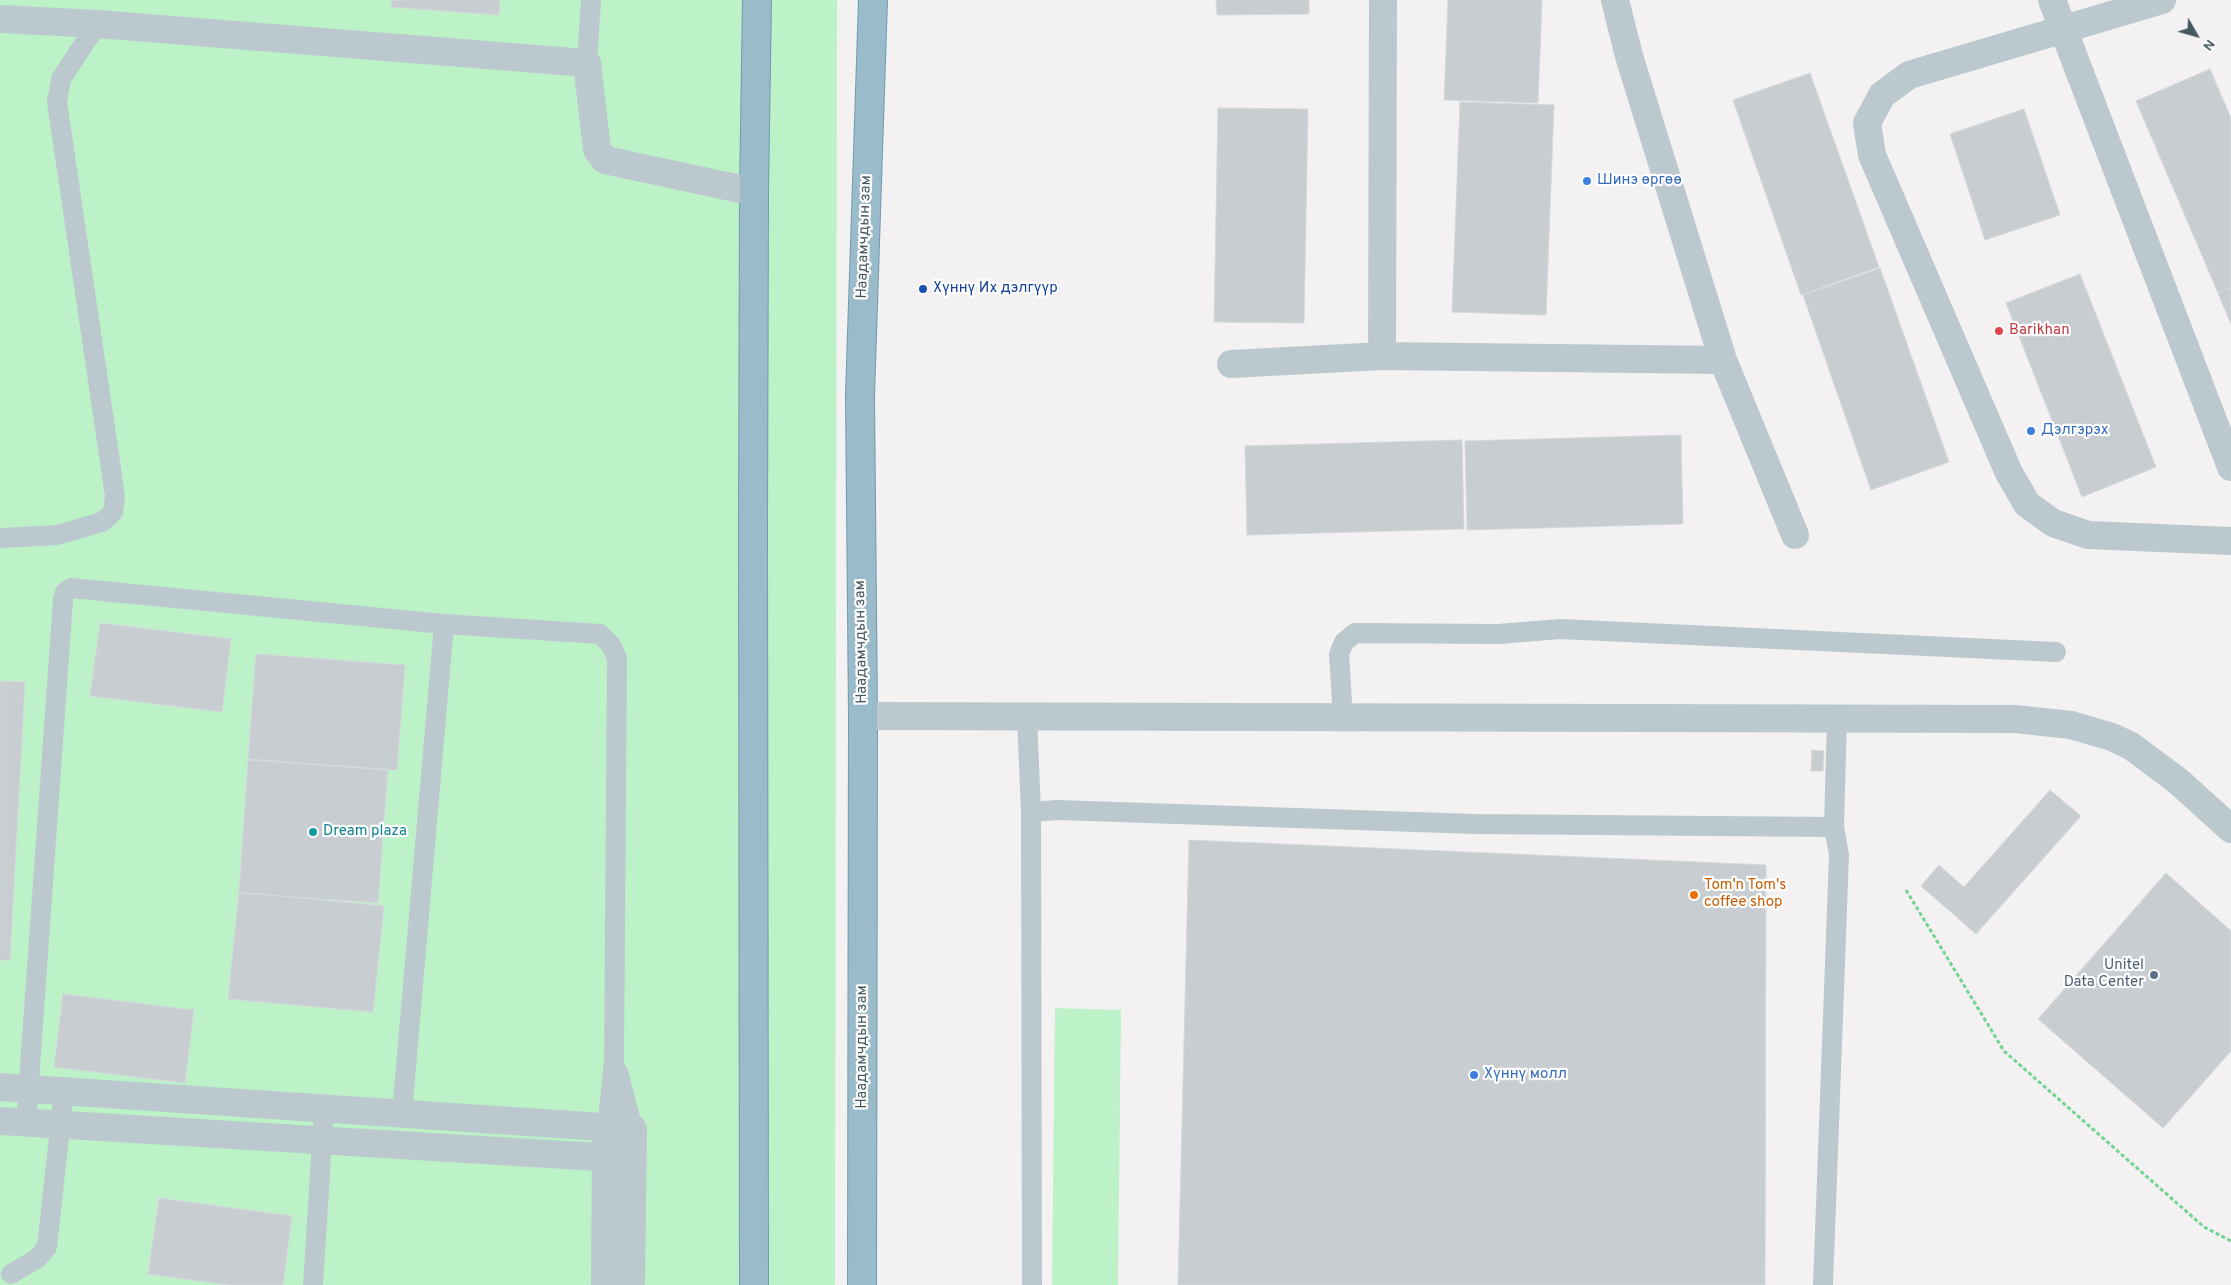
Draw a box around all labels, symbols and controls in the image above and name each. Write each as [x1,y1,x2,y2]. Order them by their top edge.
north arrow [2171,10,2221,60]
text: N [2198,35,2218,54]
place label: Шинэ өргөө [1597,172,1682,190]
street label: Наадамчдын зам [854,175,876,299]
marker: Шинэ өргөө [1581,175,1593,187]
place label: Хүннү Их дэлгүүр [933,280,1058,298]
marker: Хүннү Их дэлгүүр [917,283,929,295]
place label: Barikhan [2009,322,2070,340]
marker: Barikhan [1993,325,2005,337]
place label: Дэлгэрэх [2041,422,2108,440]
marker: Дэлгэрэх [2025,425,2037,437]
street label: Наадамчдын зам [852,580,872,704]
place label: Dream plaza [323,823,407,841]
marker: Dream plaza [307,826,319,838]
place label: Tom'n Tom's coffee shop [1704,877,1786,912]
marker: Tom'n Tom's coffee shop [1688,889,1700,901]
place label: Unitel Data Center [2064,957,2144,992]
marker: Unitel Data Center [2148,969,2160,981]
street label: Наадамчдын зам [854,985,872,1109]
place label: Хүннү молл [1484,1066,1567,1084]
marker: Хүннү молл [1468,1069,1480,1081]

